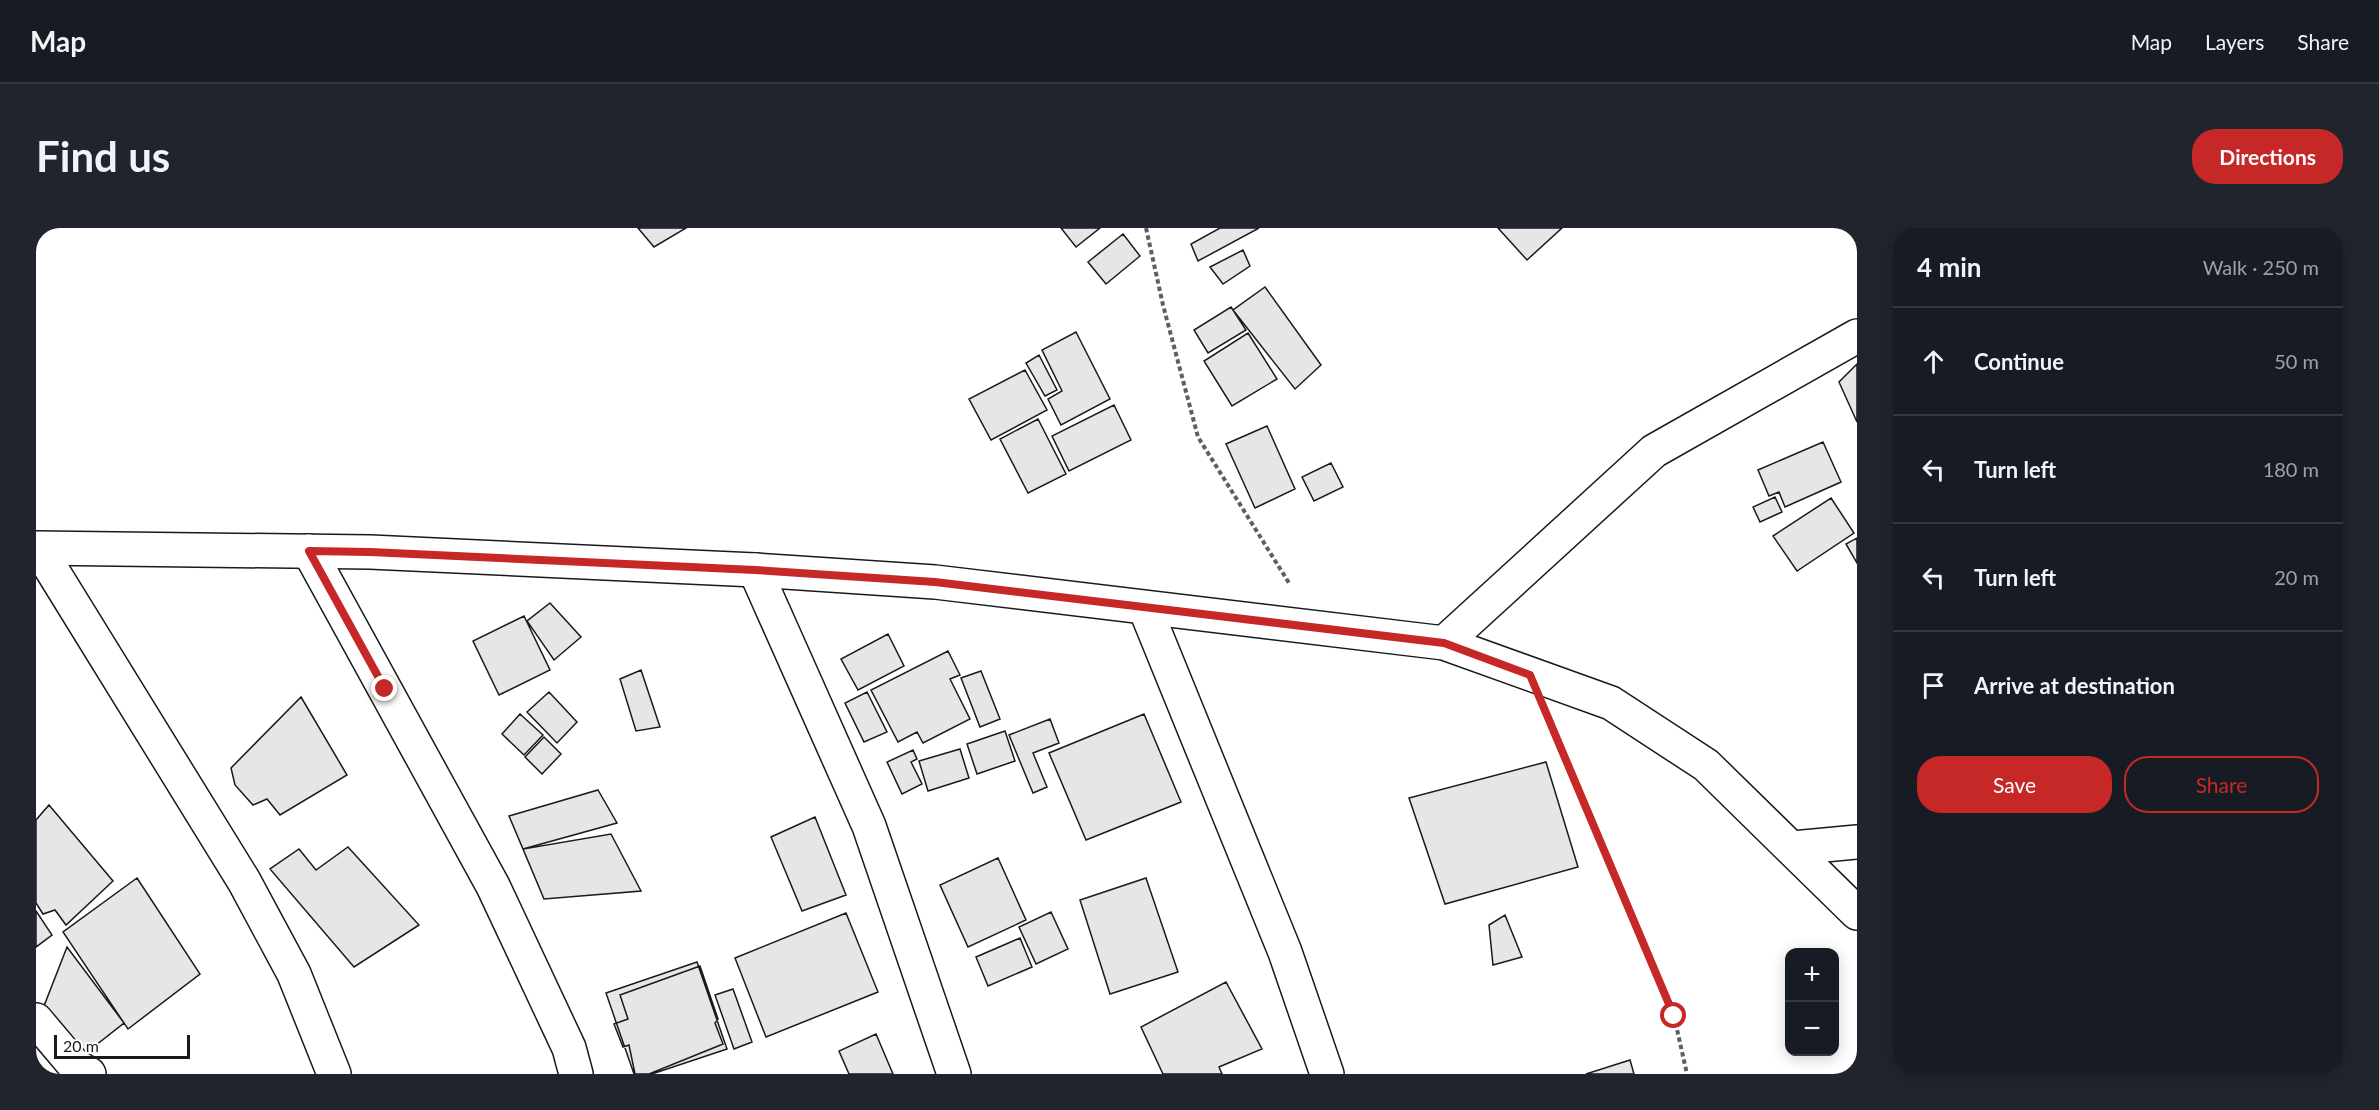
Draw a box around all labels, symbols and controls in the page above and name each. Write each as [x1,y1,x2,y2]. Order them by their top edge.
text: Map [30,24,86,58]
text: Map [2131,29,2172,54]
text: Layers [2205,29,2264,54]
text: Share [2297,29,2349,54]
button: Directions [2192,129,2343,184]
text: Find us [36,131,170,181]
text: 4 min [1917,251,1981,283]
text: Walk · 250 m [2203,255,2319,279]
icon: ahead [1917,345,1950,378]
text: Continue [1974,348,2064,375]
text: 50 m [2274,349,2319,373]
icon: left [1917,453,1950,486]
text: Turn left [1974,456,2056,483]
text: 180 m [2263,457,2319,481]
icon: left [1917,561,1950,594]
text: Turn left [1974,564,2056,591]
text: 20 m [2274,565,2319,589]
icon: arrive [1917,669,1950,702]
text: Arrive at destination [1974,672,2175,699]
route end [371,675,397,701]
button: Save [1917,756,2112,813]
button: Share [2124,756,2319,813]
map controls [1785,948,1839,1056]
button: + [1785,948,1839,1002]
route start [1660,1002,1686,1028]
button: − [1785,1002,1839,1056]
scale bar [54,1032,190,1060]
text: 20 m [63,1036,99,1055]

